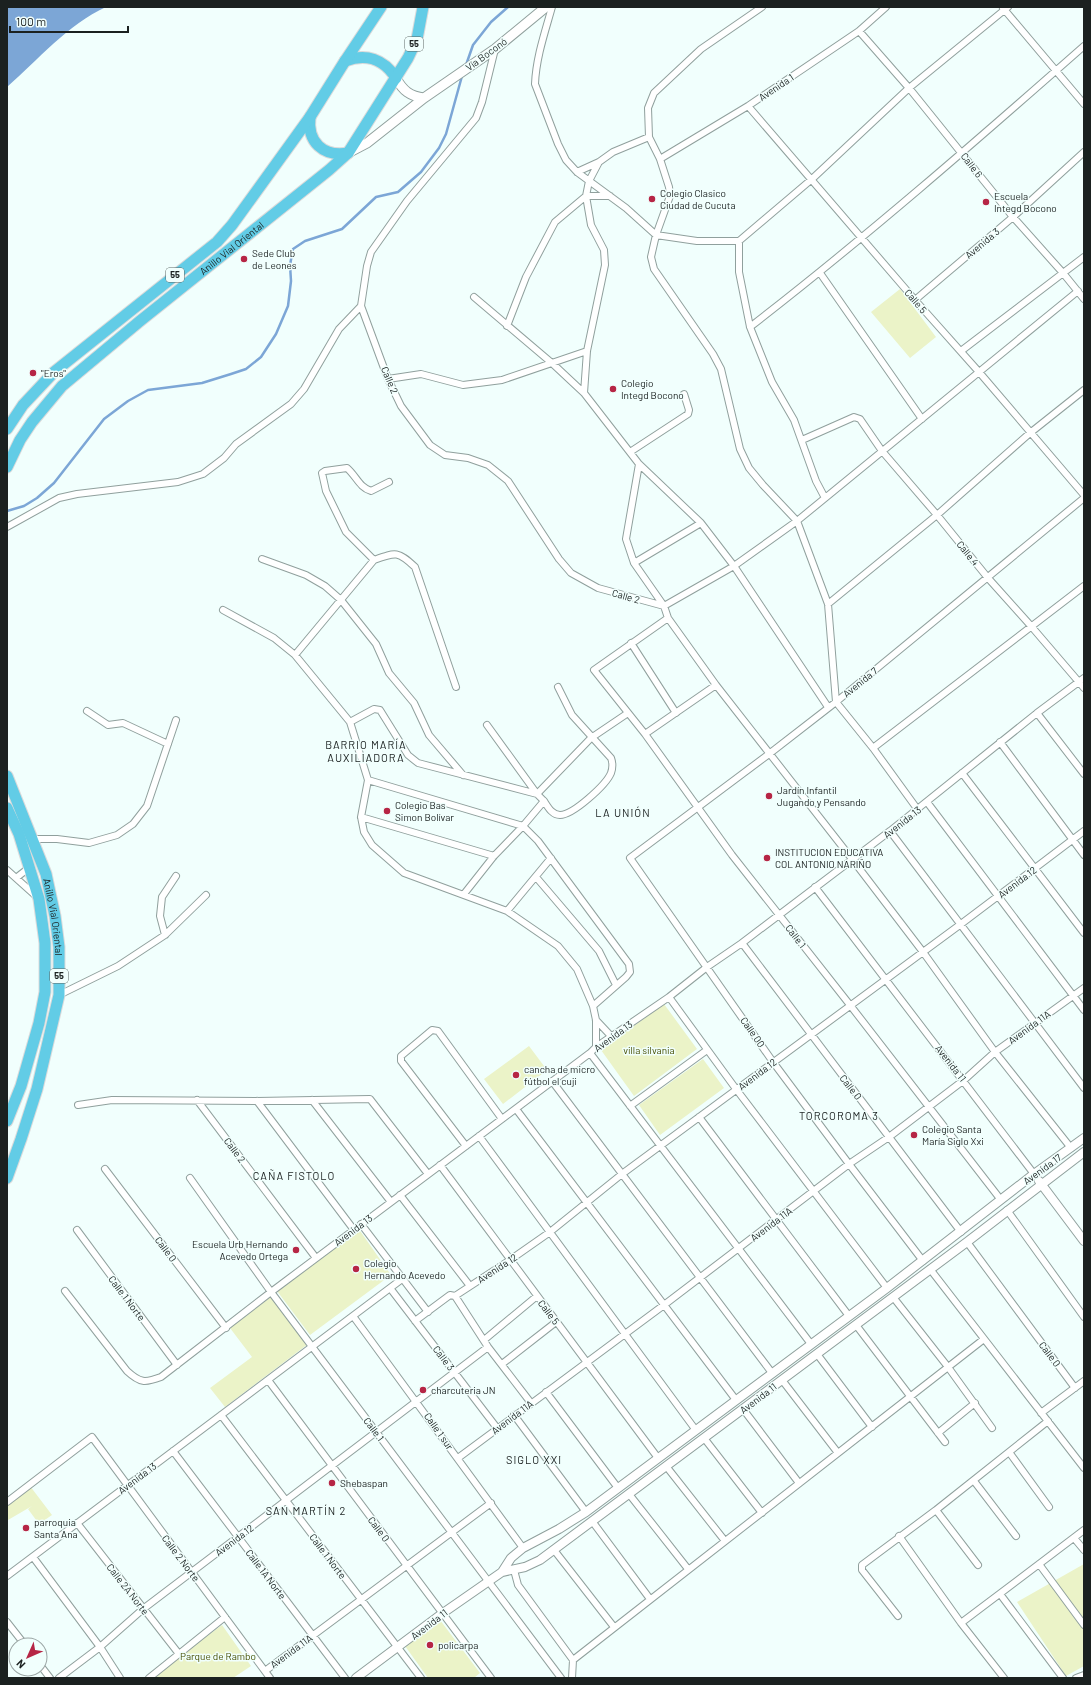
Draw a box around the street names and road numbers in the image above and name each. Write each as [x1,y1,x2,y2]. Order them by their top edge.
street label: Vía Boconó [463,35,509,73]
road number: 55 [405,37,423,51]
street label: Avenida 1 [756,71,796,103]
street label: Calle 6 [959,150,985,180]
street label: Anillo Vial Oriental [197,219,266,277]
street label: Avenida 3 [962,225,1002,261]
road number: 55 [166,268,184,282]
street label: Calle 5 [902,286,930,316]
street label: Calle 2 [379,365,401,395]
street label: Calle 4 [954,538,982,568]
street label: Calle 2 [611,586,641,606]
street label: Avenida 7 [840,664,880,700]
street label: Avenida 13 [881,803,923,841]
street label: Avenida 12 [995,864,1039,900]
street label: Anillo Vial Oriental [41,877,65,955]
street label: Calle 1 [783,922,809,950]
road number: 55 [50,969,68,983]
street label: Avenida 11A [1006,1008,1052,1046]
street label: Calle 00 [738,1014,768,1050]
street label: Avenida 13 [591,1018,635,1054]
street label: Avenida 11 [933,1042,969,1084]
street label: Avenida 12 [735,1056,779,1092]
street label: Calle 0 [837,1072,865,1102]
street label: Calle 2 [222,1135,248,1165]
street label: Avenida 17 [1020,1151,1064,1187]
street label: Avenida 11A [748,1204,794,1244]
street label: Avenida 13 [331,1212,375,1248]
street label: Calle 0 [153,1234,179,1264]
street label: Avenida 12 [475,1251,519,1285]
street label: Calle 1 Norte [106,1273,148,1323]
street label: Calle 5 [536,1297,562,1327]
street label: Calle 0 [1037,1339,1063,1369]
street label: Calle 3 [431,1343,457,1373]
street label: Avenida 11 [737,1380,779,1416]
street label: Avenida 11A [489,1397,535,1437]
street label: Calle 1 sur [422,1410,456,1452]
street label: Calle 1 [361,1415,387,1443]
street label: Avenida 13 [115,1460,159,1496]
street label: Calle 0 [366,1514,392,1544]
street label: Avenida 12 [212,1522,256,1558]
street label: Calle 1 Norte [307,1531,349,1581]
street label: Calle 2 Norte [160,1532,202,1584]
street label: Calle 1A Norte [243,1547,289,1601]
street label: Calle 2A Norte [104,1561,152,1617]
street label: Avenida 11 [408,1606,450,1642]
street label: Avenida 11A [268,1632,314,1670]

